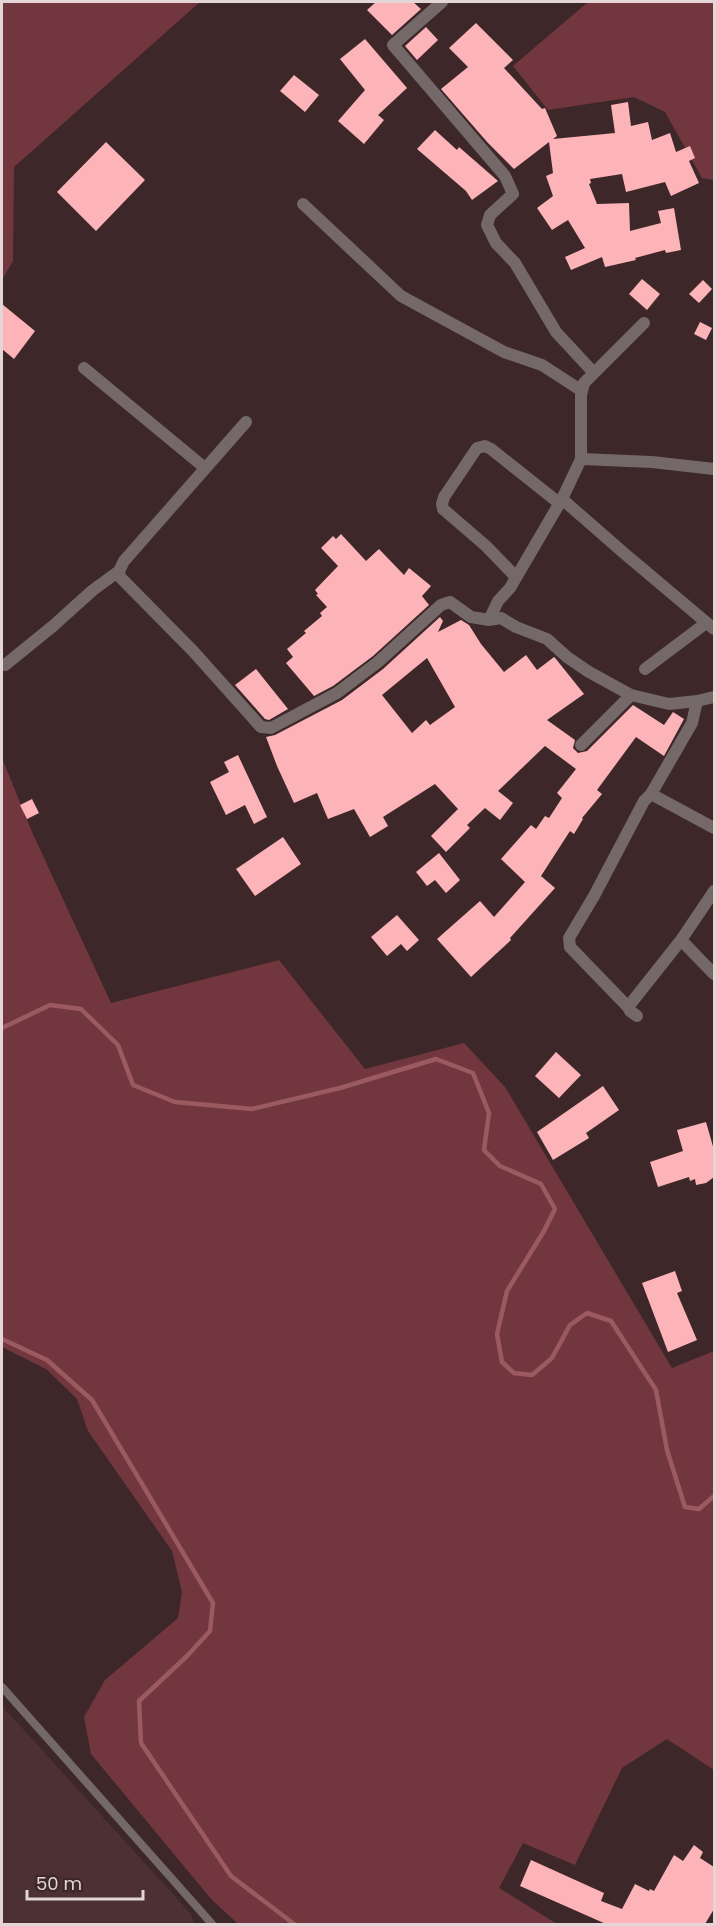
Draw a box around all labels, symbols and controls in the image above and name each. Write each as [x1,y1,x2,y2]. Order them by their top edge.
scale bar [27,1863,142,1901]
text: 50 m [36,1871,82,1896]

